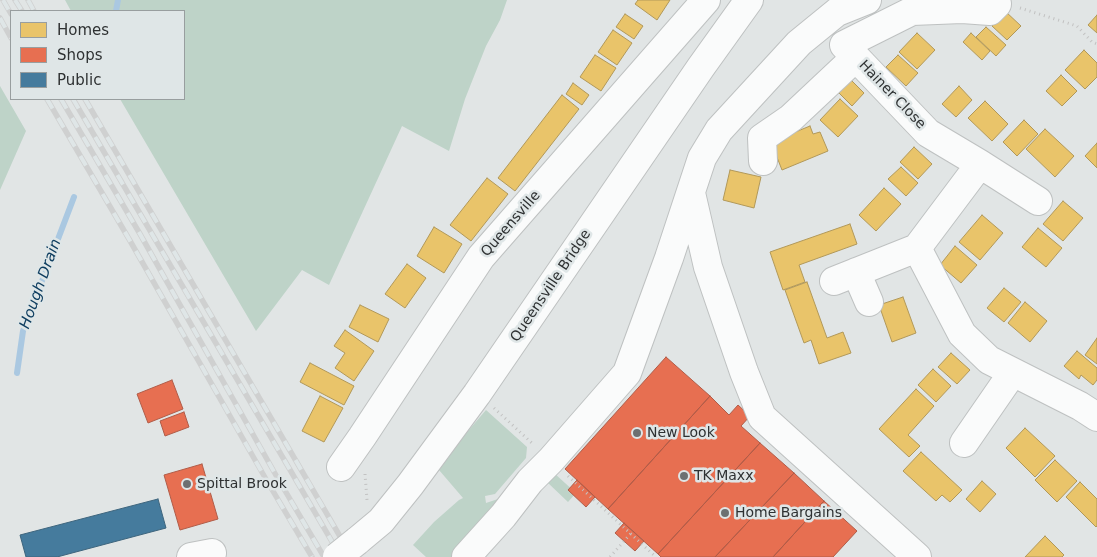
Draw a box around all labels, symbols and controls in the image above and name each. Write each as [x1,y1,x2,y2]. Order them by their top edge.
legend [10,10,185,100]
text: Homes [57,21,109,39]
text: Shops [57,46,103,64]
street label: Hainer Close [855,57,929,133]
text: Public [57,71,101,89]
street label: Queensville [478,188,544,260]
street label: Queensville Bridge [507,227,595,345]
water label: Hough Drain [16,237,66,331]
place label: New Look [647,425,715,441]
marker: New Look [631,427,643,439]
place label: TK Maxx [694,468,753,484]
marker: TK Maxx [678,470,690,482]
place label: Spittal Brook [197,476,287,492]
marker: Spittal Brook [181,478,193,490]
place label: Home Bargains [735,505,842,521]
marker: Home Bargains [719,507,731,519]

